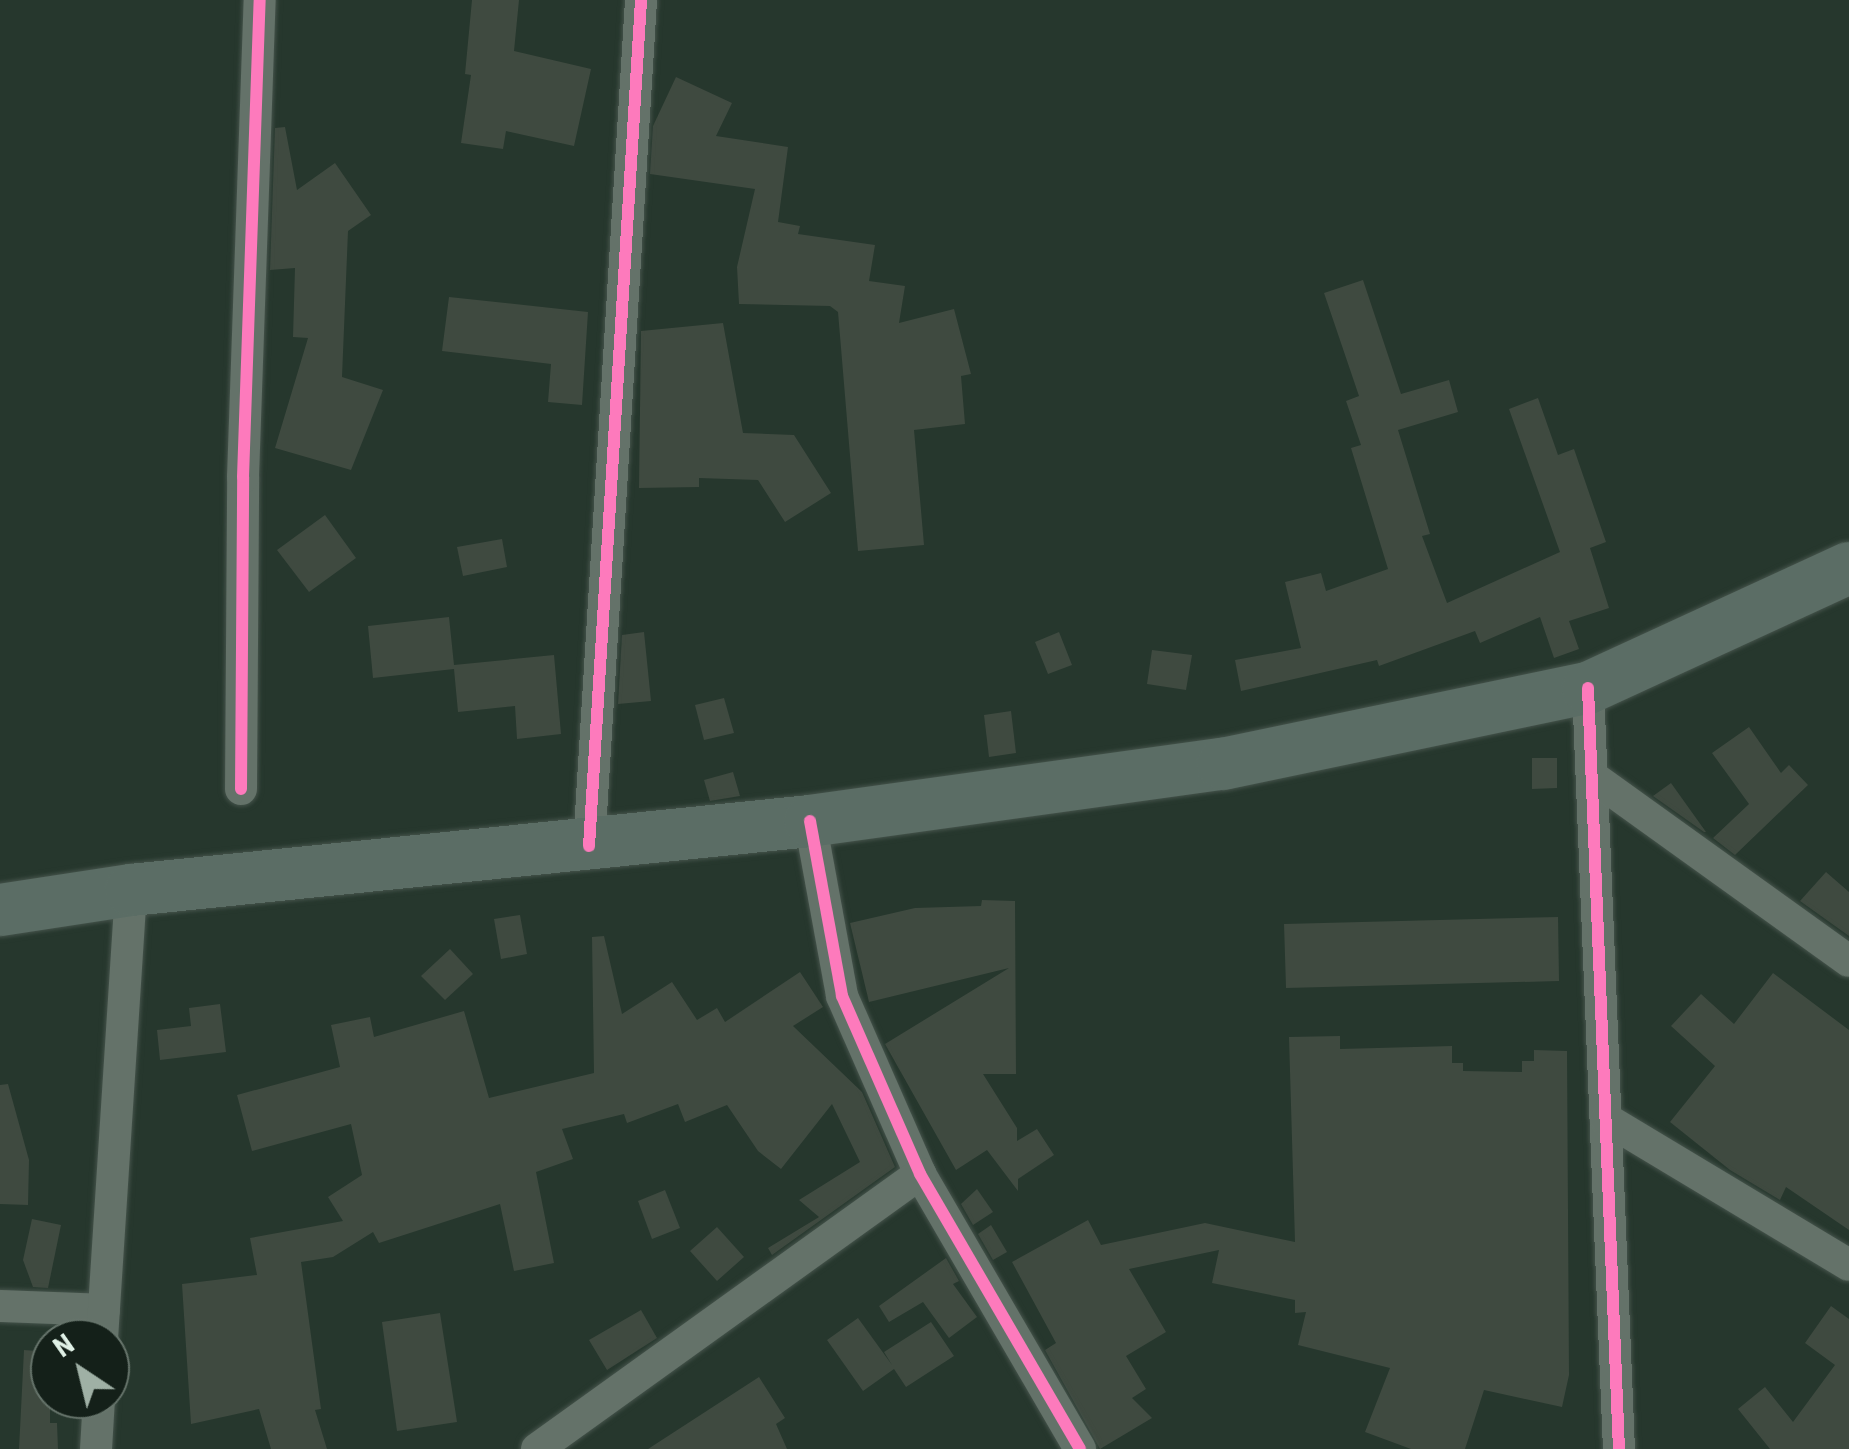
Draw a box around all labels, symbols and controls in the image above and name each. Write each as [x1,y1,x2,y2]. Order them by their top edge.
north arrow [30,1319,130,1419]
text: N [47,1327,80,1364]

